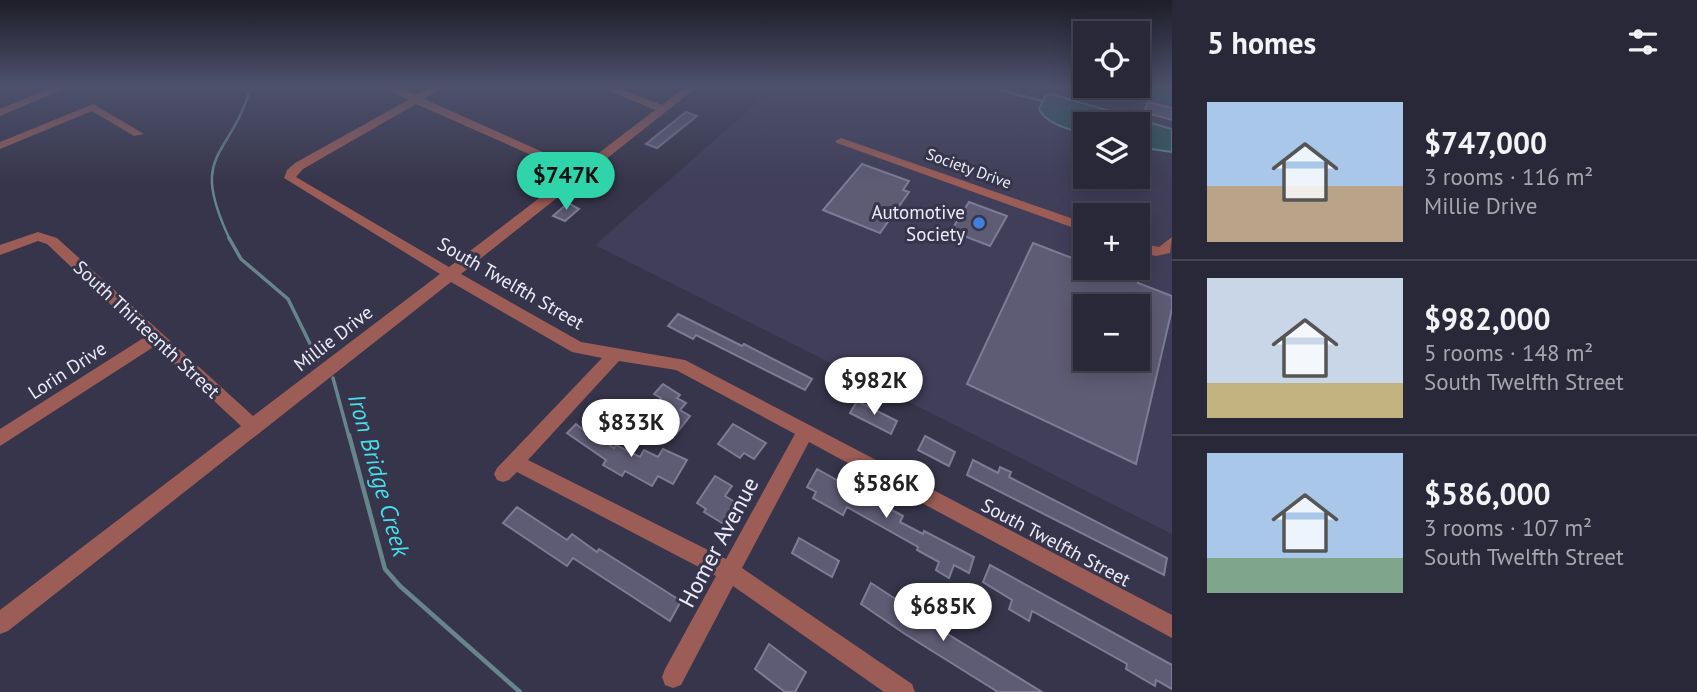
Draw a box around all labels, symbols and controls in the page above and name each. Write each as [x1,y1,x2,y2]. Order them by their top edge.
map controls [1073,21,1150,371]
button: locate [1073,21,1150,98]
text: 5 homes [1207,23,1316,62]
icon: filters [1624,23,1662,61]
button: layers [1073,112,1150,189]
text: $747,000 [1424,123,1547,162]
icon: home [1263,130,1347,214]
street label: Society Drive [924,143,1014,193]
pin: $747K [517,152,615,212]
text: $747K [533,160,599,189]
text: 3 rooms · 116 m² [1424,162,1593,191]
text: Millie Drive [1424,191,1537,220]
place label: Automotive Society [871,200,965,246]
button: + [1073,203,1150,280]
marker: Automotive Society [971,215,987,231]
street label: South Twelfth Street [434,231,589,335]
street label: South Thirteenth Street [69,255,225,403]
button: − [1073,294,1150,371]
text: $982,000 [1424,299,1551,338]
street label: Millie Drive [289,300,377,376]
icon: home [1263,306,1347,390]
street label: Lorin Drive [23,336,111,404]
text: 5 rooms · 148 m² [1424,338,1593,367]
pin: $982K [825,358,923,417]
text: $982K [841,365,907,394]
text: South Twelfth Street [1424,367,1624,396]
water label: Iron Bridge Creek [341,390,417,561]
pin: $833K [582,400,680,459]
text: $833K [598,407,664,436]
pin: $586K [837,461,935,520]
text: $586K [853,468,919,497]
street label: Homer Avenue [672,472,764,612]
text: $586,000 [1424,474,1551,513]
icon: home [1263,481,1347,565]
street label: South Twelfth Street [977,493,1135,592]
text: 3 rooms · 107 m² [1424,513,1592,542]
text: South Twelfth Street [1424,542,1624,571]
pin: $685K [894,584,992,643]
text: $685K [910,591,976,620]

